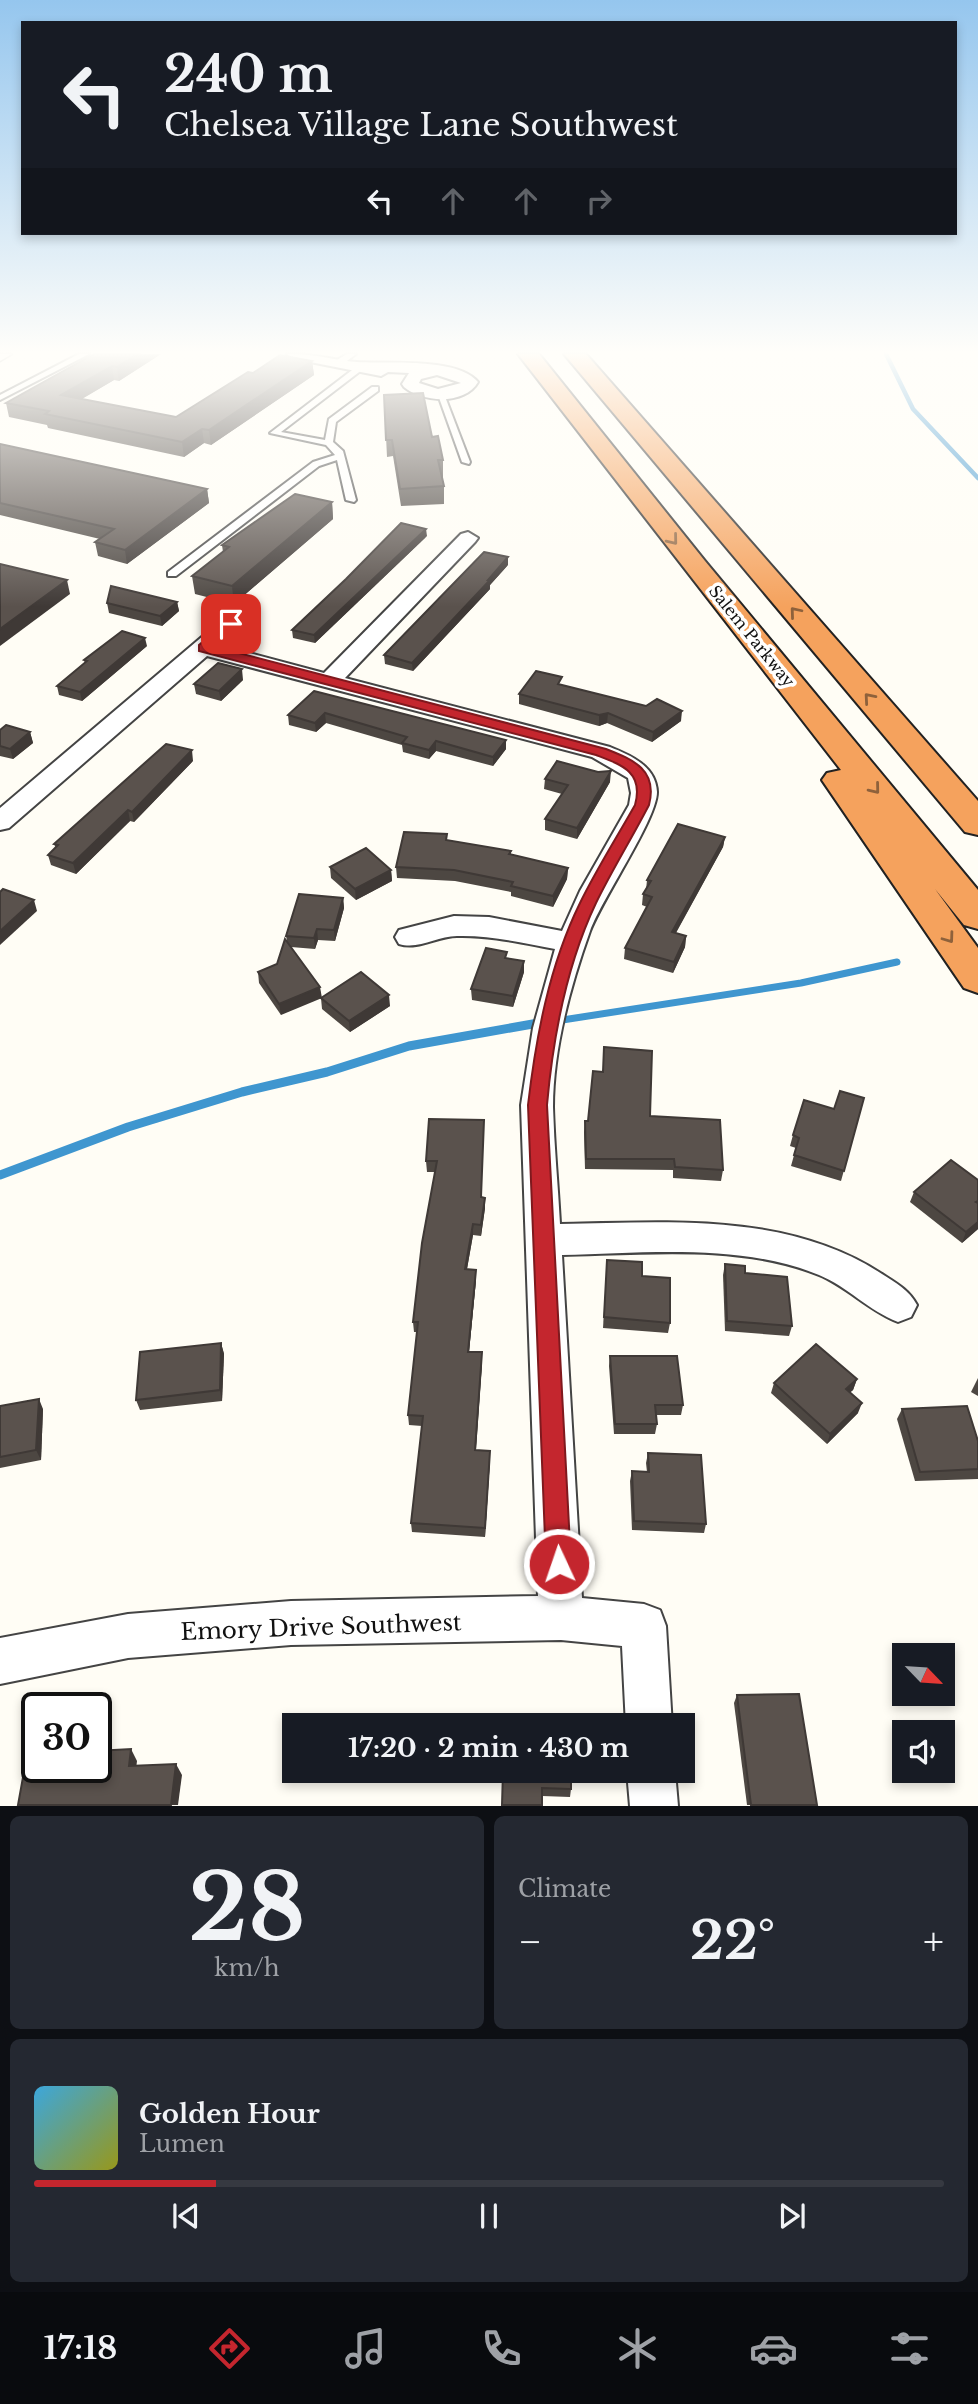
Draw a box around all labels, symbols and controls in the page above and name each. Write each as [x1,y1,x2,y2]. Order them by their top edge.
text: 240 m [164,44,333,105]
icon: left [49,49,140,140]
text: Chelsea Village Lane Southwest [164,105,678,145]
icon: left [361,182,399,220]
icon: ahead [434,182,472,220]
icon: ahead [507,182,545,220]
icon: right [580,182,618,220]
one-way arrow [665,533,678,545]
street label: Salem Parkway [705,581,799,691]
pin [201,594,261,654]
icon: arrive [212,605,250,643]
one-way arrow [791,608,803,621]
one-way arrow [865,694,877,707]
one-way arrow [867,781,880,793]
one-way arrow [941,930,953,943]
position arrow [522,1527,596,1601]
street label: Emory Drive Southwest [180,1608,462,1646]
north arrow [892,1643,956,1706]
map controls [892,1643,955,1783]
speed limit sign: 30 [21,1692,112,1783]
button: sound [892,1720,955,1783]
text: 17:20 · 2 min · 430 m [348,1732,629,1764]
text: 28 [188,1852,306,1965]
text: Climate [518,1875,611,1903]
text: 22° [690,1909,775,1973]
text: − [518,1918,542,1965]
text: + [923,1918,944,1965]
text: km/h [214,1954,280,1982]
text: Golden Hour [139,2098,320,2130]
text: Lumen [139,2130,225,2158]
icon: previous [167,2197,205,2235]
icon: pause [470,2197,508,2235]
icon: next [773,2197,811,2235]
icon: directions [205,2324,254,2373]
icon: music [341,2324,390,2373]
icon: phone [477,2324,526,2373]
icon: climate [613,2324,662,2373]
icon: car [749,2324,798,2373]
icon: filters [885,2324,934,2373]
text: 17:18 [44,2328,117,2368]

